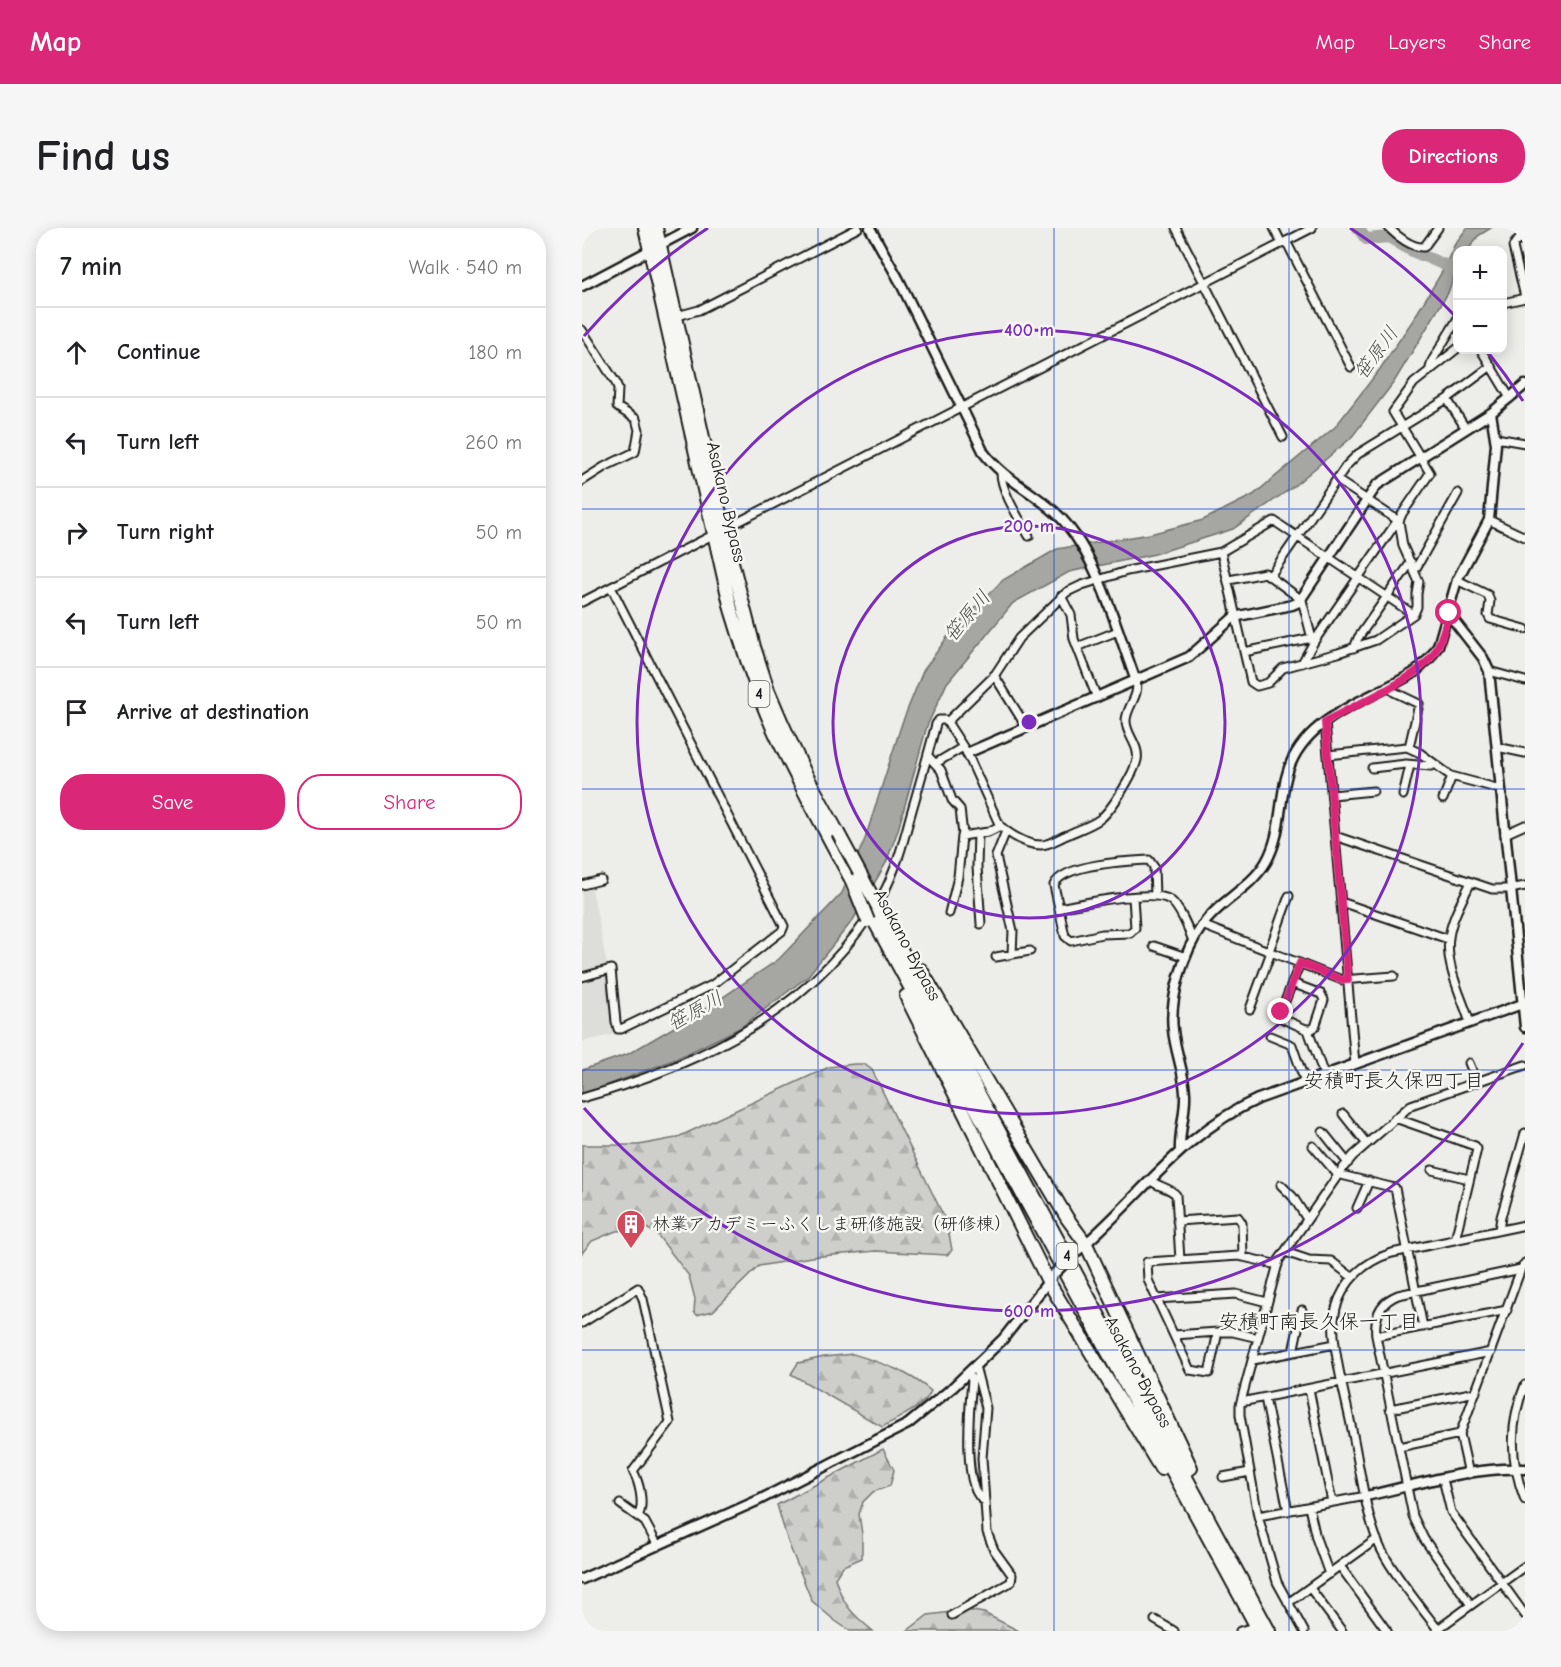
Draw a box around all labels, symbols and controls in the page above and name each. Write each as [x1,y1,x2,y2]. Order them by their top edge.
text: Map [30,26,81,58]
text: Map [1316,30,1355,54]
text: Layers [1388,30,1446,54]
text: Share [1479,30,1531,54]
button: Directions [1382,129,1525,183]
text: Find us [36,132,170,181]
map controls [1453,246,1507,354]
button: + [1453,246,1507,300]
text: 7 min [60,252,122,282]
text: Walk · 540 m [409,256,522,279]
button: − [1453,300,1507,354]
text: 400 m [1004,320,1054,341]
water label: 笹原川 [1349,322,1403,384]
icon: ahead [60,336,93,369]
text: Continue [117,339,200,365]
text: 180 m [468,341,522,364]
icon: left [60,426,93,459]
text: Turn left [117,429,199,455]
text: 260 m [465,431,522,454]
street label: Asakano Bypass [702,440,750,564]
icon: right [60,516,93,549]
text: 200 m [1004,516,1054,537]
text: Turn right [117,519,214,545]
text: 50 m [476,521,522,544]
water label: 笹原川 [939,586,995,646]
route start [1435,599,1461,625]
icon: left [60,606,93,639]
text: Turn left [117,609,199,635]
text: 50 m [476,611,522,634]
road number: 4 [748,681,770,707]
icon: arrive [60,696,93,729]
text: Arrive at destination [117,699,309,725]
centre of rings [1019,712,1039,732]
button: Save [60,774,285,830]
button: Share [297,774,522,830]
street label: Asakano Bypass [869,886,945,1004]
water label: 笹原川 [663,986,727,1036]
route end [1267,998,1293,1024]
district label: 安積町長久保四丁目 [1304,1069,1484,1092]
building icon: 林業アカデミーふくしま研修施設（研修棟） [615,1208,647,1250]
place label: 林業アカデミーふくしま研修施設（研修棟） [652,1214,1012,1235]
road number: 4 [1056,1243,1078,1269]
text: 600 m [1004,1301,1054,1322]
district label: 安積町南長久保一丁目 [1219,1310,1419,1333]
street label: Asakano Bypass [1100,1313,1176,1431]

